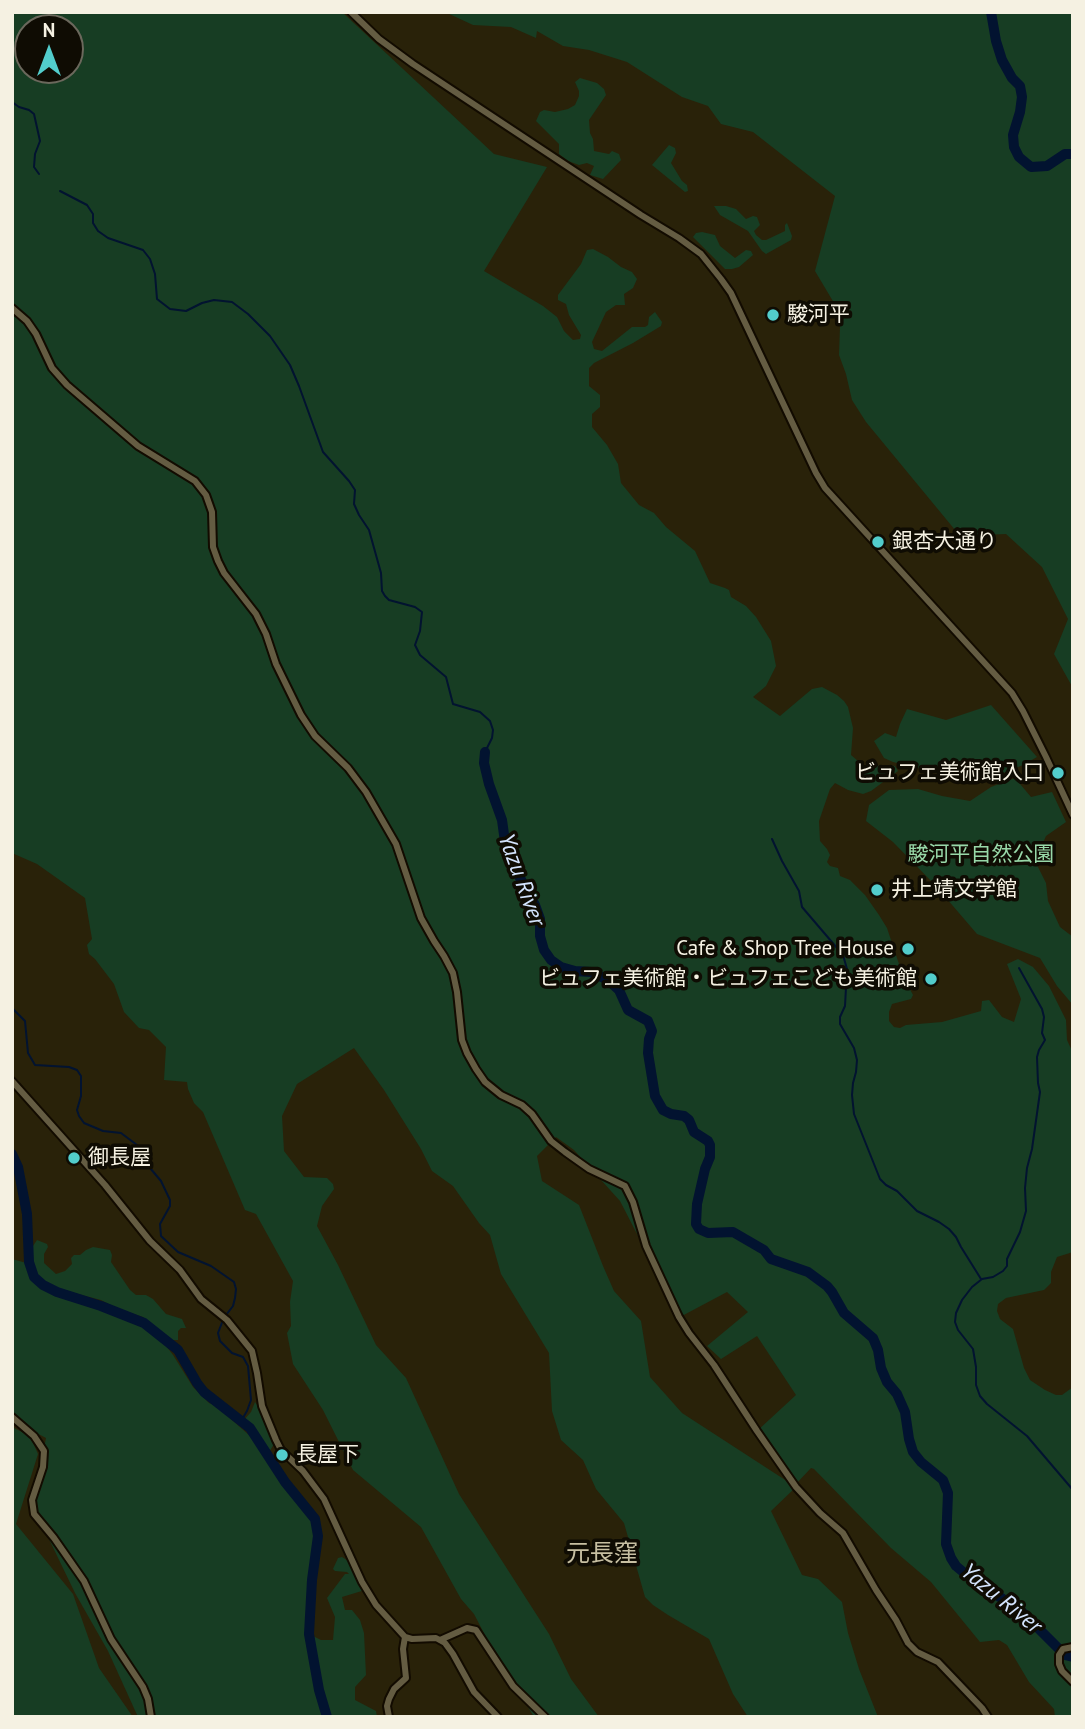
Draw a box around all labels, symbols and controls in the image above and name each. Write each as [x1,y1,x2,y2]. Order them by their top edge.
north arrow [14,14,84,84]
text: N [43,18,55,42]
place label: 駿河平 [787,302,850,328]
marker: 駿河平 [765,307,781,323]
place label: 銀杏大通り [892,529,997,555]
marker: 銀杏大通り [870,534,886,550]
place label: ビュフェ美術館入口 [855,760,1044,786]
marker: ビュフェ美術館入口 [1050,765,1066,781]
water label: Yazu River [492,830,550,930]
park label: 駿河平自然公園 [908,842,1054,868]
place label: 井上靖文学館 [891,877,1017,903]
marker: 井上靖文学館 [869,882,885,898]
place label: Cafe & Shop Tree House [676,936,894,962]
marker: Cafe & Shop Tree House [900,941,916,957]
place label: ビュフェ美術館・ビュフェこども美術館 [539,966,917,992]
marker: ビュフェ美術館・ビュフェこども美術館 [923,971,939,987]
place label: 御長屋 [88,1145,151,1171]
marker: 御長屋 [66,1150,82,1166]
place label: 長屋下 [296,1442,359,1468]
marker: 長屋下 [274,1447,290,1463]
district label: 元長窪 [566,1540,638,1568]
water label: Yazu River [955,1558,1047,1640]

